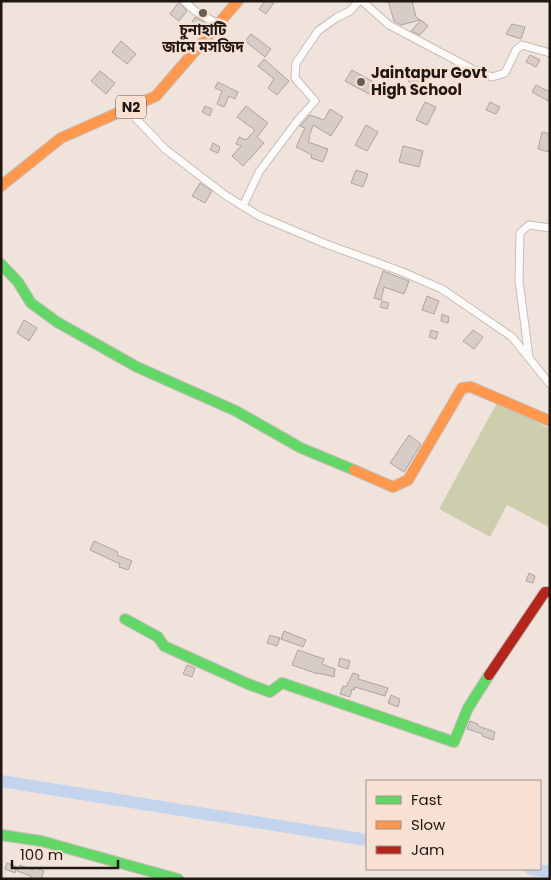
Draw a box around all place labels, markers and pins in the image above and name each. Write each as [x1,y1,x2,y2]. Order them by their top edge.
marker: চুনাহাটি জামে মসজিদ [197,7,209,19]
place label: চুনাহাটি জামে মসজিদ [161,19,244,57]
place label: Jaintapur Govt High School [371,62,487,100]
marker: Jaintapur Govt High School [355,76,367,88]

